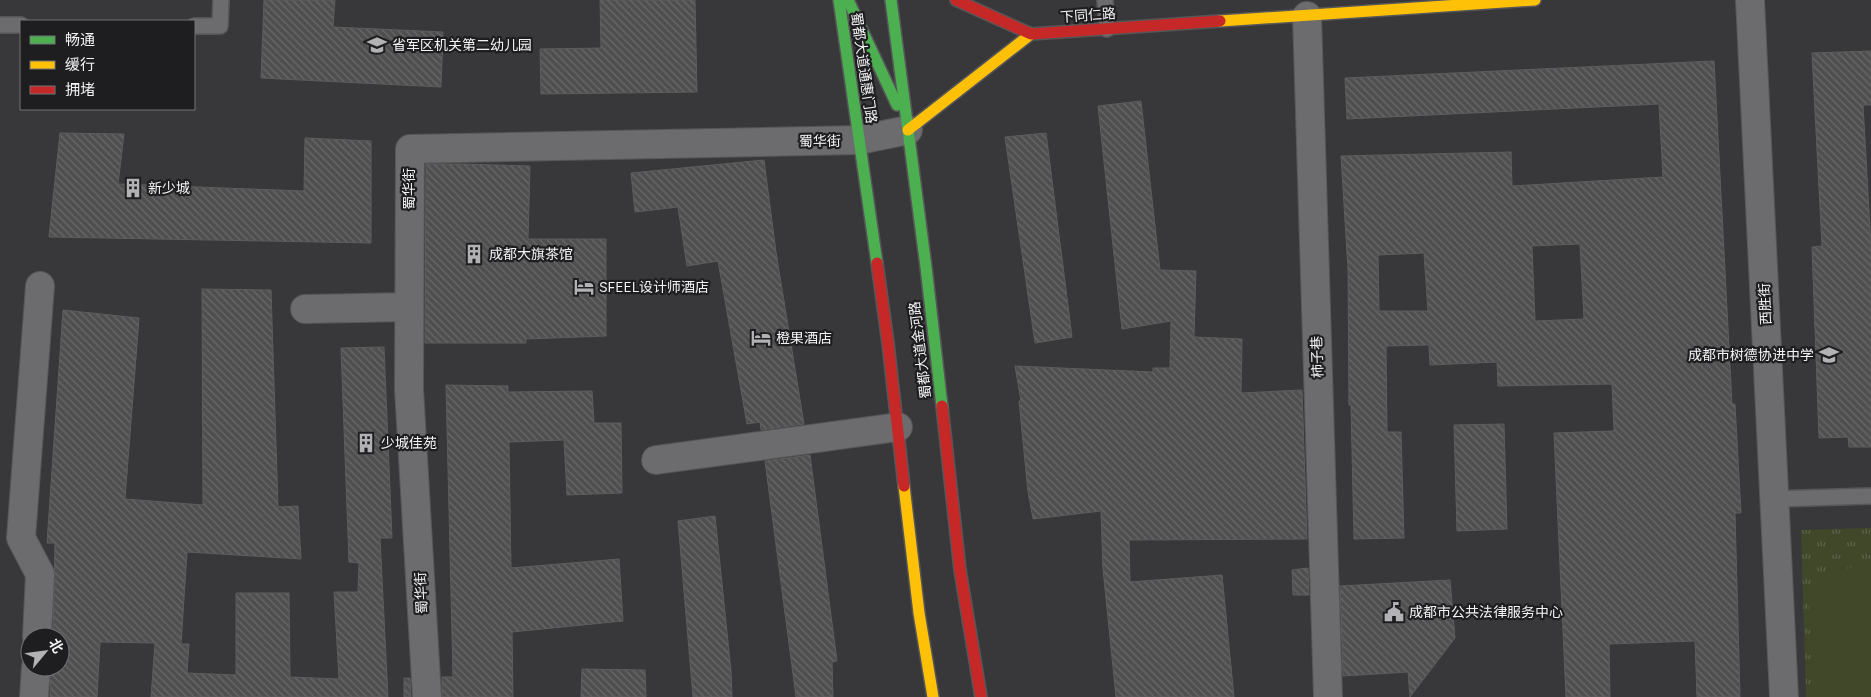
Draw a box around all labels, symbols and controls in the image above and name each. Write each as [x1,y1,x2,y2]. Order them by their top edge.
street label: 下同仁路 [1060,5,1117,26]
street label: 蜀都大道通惠门路 [847,11,880,125]
legend [20,20,195,110]
text: 畅通 [65,31,95,49]
school or university icon: 省军区机关第二幼儿园 [366,34,388,56]
place label: 省军区机关第二幼儿园 [392,37,532,54]
text: 缓行 [65,56,95,74]
text: 拥堵 [65,81,95,99]
street label: 蜀华街 [799,133,841,150]
street label: 蜀华街 [401,168,418,210]
building icon: 新少城 [122,177,144,199]
place label: 新少城 [148,180,190,197]
building icon: 成都大旗茶馆 [463,243,485,265]
place label: 成都大旗茶馆 [489,246,573,263]
hotel icon: SFEEL设计师酒店 [573,276,595,298]
place label: SFEEL设计师酒店 [599,279,709,296]
street label: 西胜街 [1756,283,1775,325]
street label: 蜀都大道金河路 [906,300,935,400]
hotel icon: 橙果酒店 [750,327,772,349]
place label: 橙果酒店 [776,330,832,347]
street label: 柿子巷 [1308,336,1327,378]
school or university icon: 成都市树德协进中学 [1818,344,1840,366]
place label: 成都市树德协进中学 [1688,347,1814,364]
building icon: 少城佳苑 [355,432,377,454]
place label: 少城佳苑 [381,435,437,452]
street label: 蜀华街 [412,572,431,614]
public building icon: 成都市公共法律服务中心 [1383,601,1405,623]
place label: 成都市公共法律服务中心 [1409,604,1563,621]
north arrow [20,627,70,677]
text: 北 [45,636,67,656]

